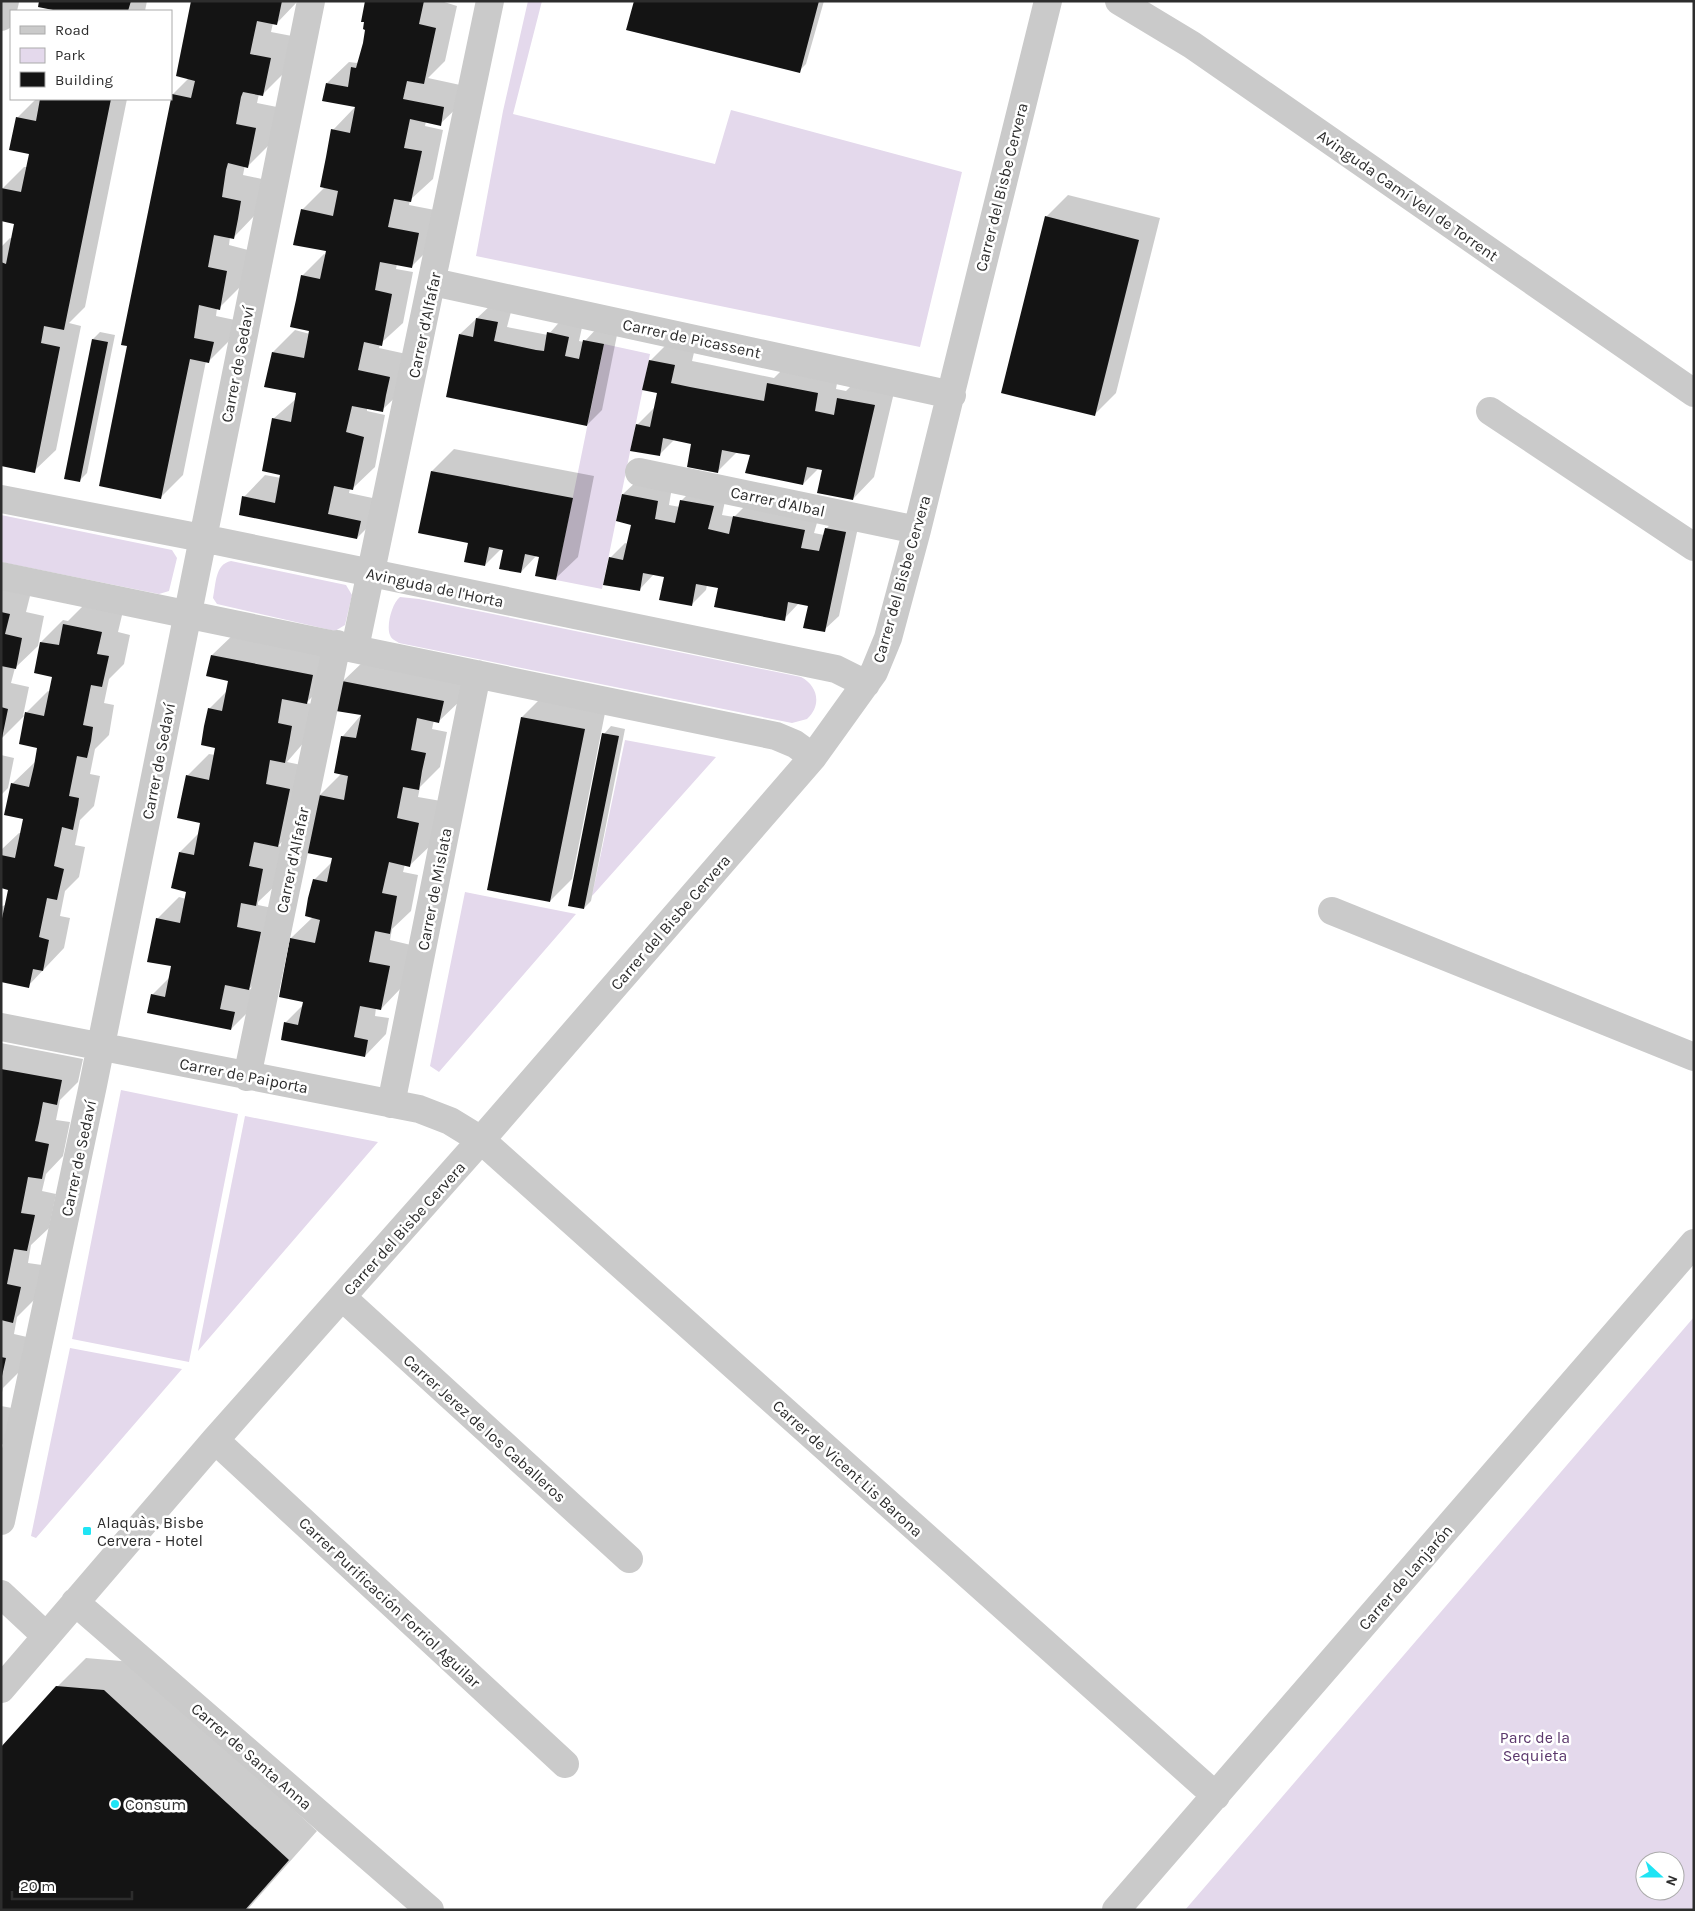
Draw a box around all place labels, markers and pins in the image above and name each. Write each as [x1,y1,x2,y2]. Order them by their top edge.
place label: Alaquàs, Bisbe Cervera - Hotel [97,1513,204,1550]
marker: Alaquàs, Bisbe Cervera - Hotel [81,1525,93,1537]
place label: Consum [125,1795,186,1814]
marker: Consum [109,1798,121,1810]

